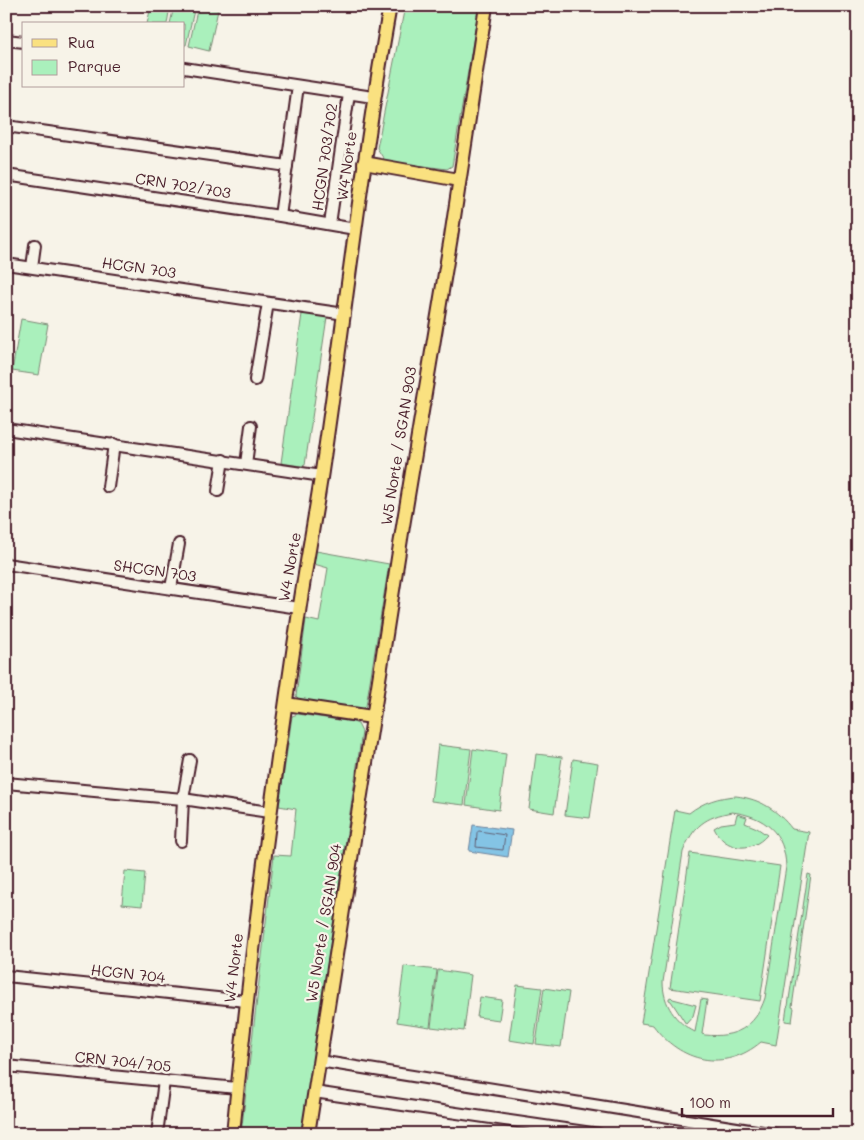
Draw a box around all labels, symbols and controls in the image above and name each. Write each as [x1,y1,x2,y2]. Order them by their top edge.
legend [22,22,185,88]
text: Rua [68,32,95,52]
text: Parque [68,56,121,76]
street label: HCGN 703/702 [307,102,341,212]
street label: W4 Norte [331,130,361,202]
street label: CRN 702/703 [134,168,233,202]
street label: HCGN 703 [101,252,178,282]
street label: W5 Norte / SGAN 903 [376,365,420,527]
street label: W4 Norte [273,531,305,603]
street label: SHCGN 703 [113,554,198,586]
street label: W5 Norte / SGAN 904 [301,842,345,1004]
street label: W4 Norte [219,932,247,1004]
street label: HCGN 704 [90,959,167,987]
street label: CRN 704/705 [74,1046,172,1076]
scale bar [682,1085,833,1117]
text: 100 m [689,1092,731,1112]

